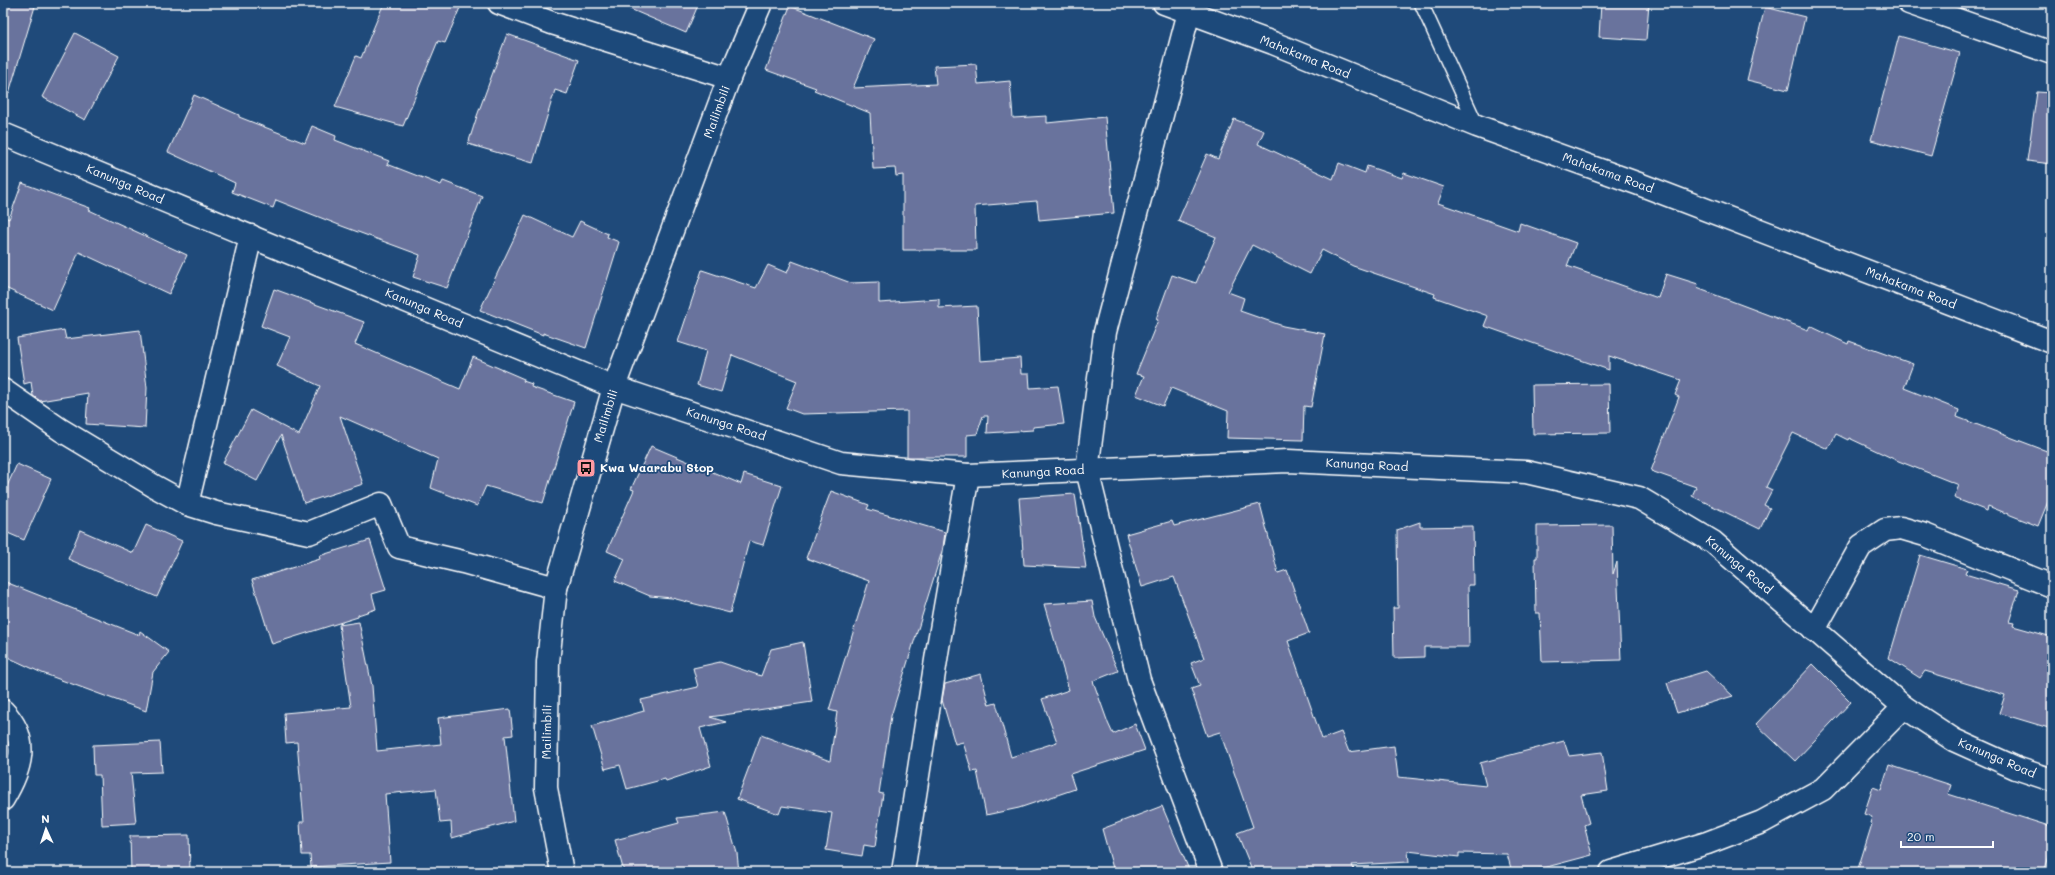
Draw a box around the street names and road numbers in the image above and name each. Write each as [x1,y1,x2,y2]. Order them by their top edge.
street label: Mahakama Road [1258,31,1353,82]
street label: Mailimbili [699,83,733,140]
street label: Mahakama Road [1561,148,1657,196]
street label: Kanunga Road [84,160,167,207]
street label: Mahakama Road [1864,262,1959,312]
street label: Kanunga Road [383,284,466,331]
street label: Mailimbili [589,387,621,444]
street label: Kanunga Road [684,403,769,444]
street label: Kanunga Road [1325,454,1409,474]
street label: Kanunga Road [1001,461,1085,481]
street label: Kanunga Road [1703,531,1777,597]
street label: Mailimbili [538,704,554,760]
street label: Kanunga Road [1956,734,2039,781]

